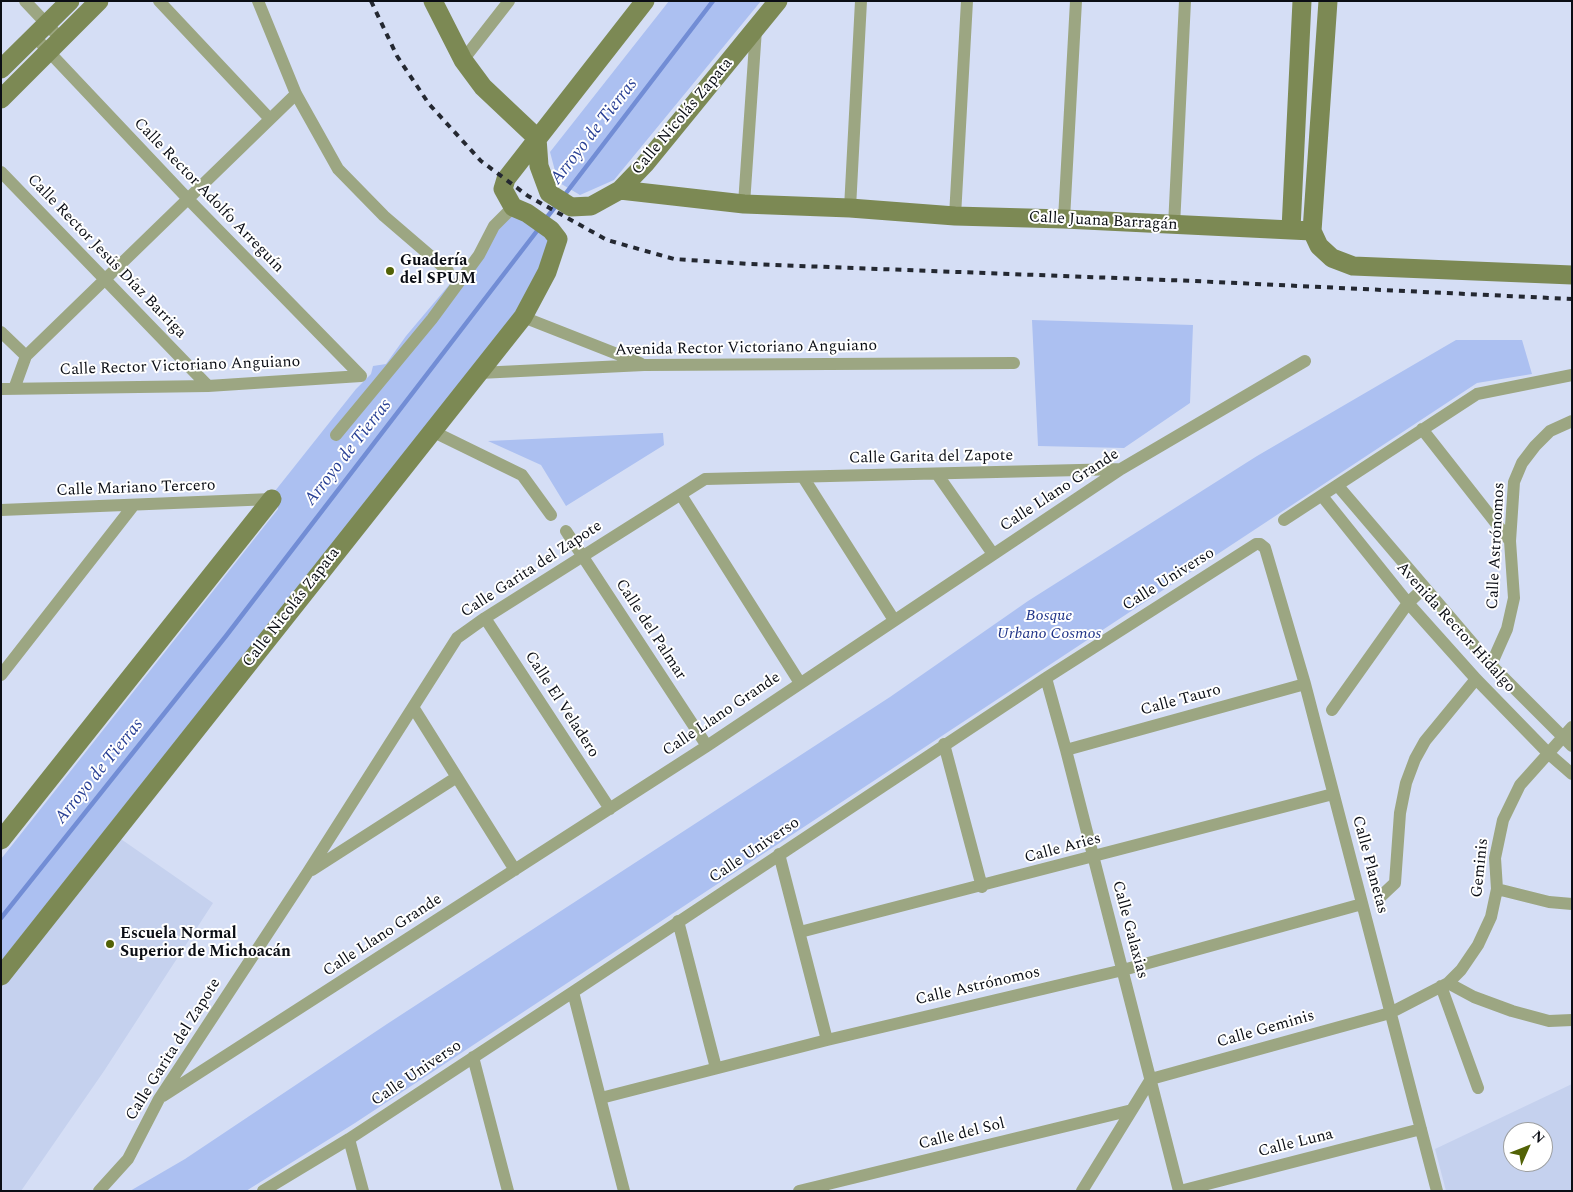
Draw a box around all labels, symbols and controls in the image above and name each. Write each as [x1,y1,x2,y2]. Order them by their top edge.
street label: Calle Nicolás Zapata [629,55,737,179]
water label: Arroyo de Tierras [547,75,643,189]
street label: Calle Rector Adolfo Arreguín [129,115,287,277]
street label: Calle Rector Jesús Díaz Barriga [22,171,190,343]
street label: Calle Juana Barragán [1028,209,1178,235]
place label: Guadería del SPUM [400,252,476,290]
marker: Guadería del SPUM [384,265,396,277]
street label: Avenida Rector Victoriano Anguiano [615,337,877,361]
street label: Calle Rector Victoriano Anguiano [59,353,301,381]
water label: Arroyo de Tierras [301,396,397,510]
street label: Calle Llano Grande [997,445,1123,537]
street label: Calle Garita del Zapote [849,447,1013,469]
street label: Calle Mariano Tercero [56,477,216,501]
street label: Calle Astrónomos [1484,482,1510,610]
street label: Calle Garita del Zapote [458,517,606,623]
street label: Calle Nicolás Zapata [239,544,345,672]
street label: Calle Universo [1120,544,1218,616]
street label: Avenida Rector Hidalgo [1391,559,1519,697]
street label: Calle del Palmar [610,576,690,684]
park label: Bosque Urbano Cosmos [997,607,1101,645]
street label: Calle El Veladero [520,648,602,762]
street label: Calle Llano Grande [660,669,784,761]
street label: Calle Tauro [1139,681,1223,721]
water label: Arroyo de Tierras [51,715,149,829]
street label: Calle Universo [706,814,804,888]
street label: Calle Planetas [1347,814,1391,916]
street label: Calle Aries [1023,830,1103,868]
street label: Geminis [1468,837,1494,899]
street label: Calle Galaxias [1107,879,1151,981]
street label: Calle Llano Grande [320,890,446,982]
place label: Escuela Normal Superior de Michoacán [120,925,291,963]
marker: Escuela Normal Superior de Michoacán [104,938,116,950]
street label: Calle Astrónomos [914,963,1042,1011]
street label: Calle Garita del Zapote [122,975,226,1125]
street label: Calle Geminis [1215,1007,1317,1053]
street label: Calle Universo [368,1037,466,1111]
street label: Calle del Sol [917,1115,1007,1155]
north arrow [1503,1122,1553,1172]
street label: Calle Luna [1256,1125,1336,1163]
text: N [1527,1126,1550,1148]

